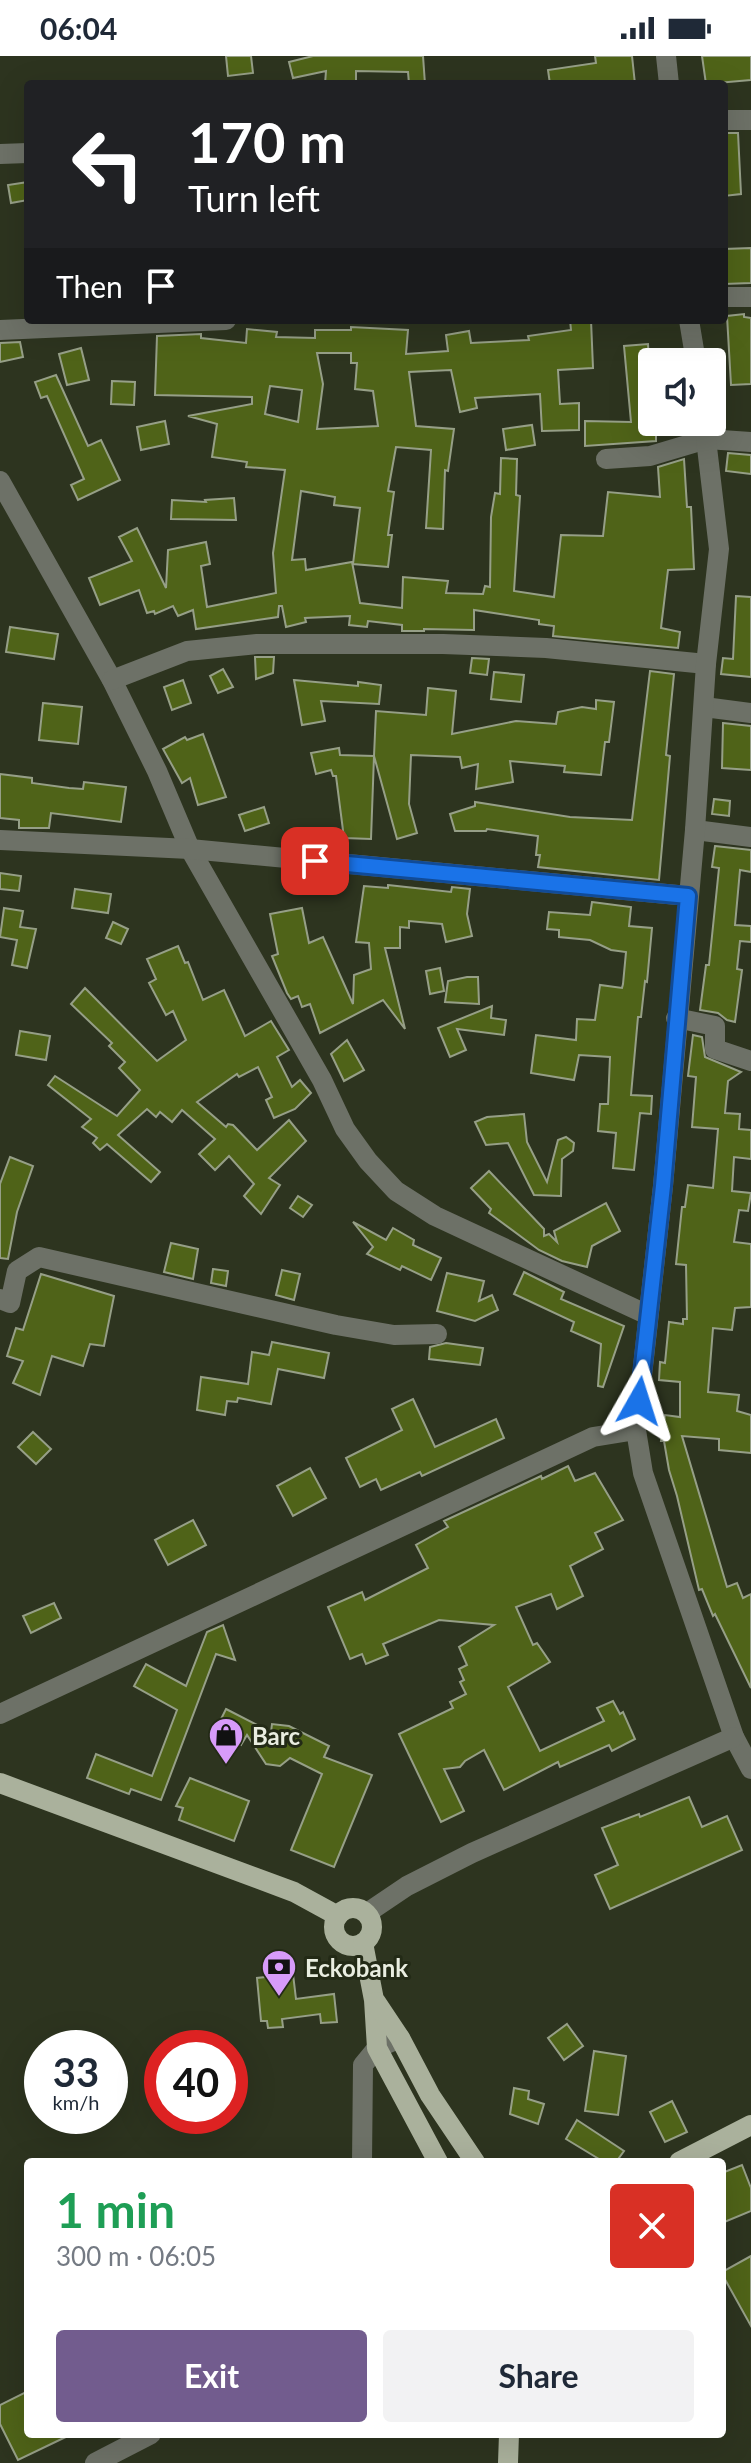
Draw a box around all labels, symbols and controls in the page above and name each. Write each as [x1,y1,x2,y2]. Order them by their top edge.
text: 06:04 [40,10,117,46]
text: 170 m [188,108,346,175]
icon: left [56,112,160,216]
text: Turn left [188,176,320,220]
icon: arrive [139,264,183,308]
text: Then [56,268,123,304]
map controls [638,348,726,436]
button: sound [638,348,726,436]
pin [281,827,349,895]
icon: arrive [293,839,337,883]
position arrow [597,1359,681,1443]
shop icon: Barc [207,1716,245,1766]
place label: Barc [252,1721,300,1750]
bank icon: Eckobank [260,1948,298,1998]
place label: Eckobank [305,1953,408,1982]
speed limit sign: 40 [144,2030,248,2134]
text: 33 [53,2048,99,2096]
text: km/h [53,2090,99,2114]
text: 1 min [56,2181,175,2238]
button: close [610,2184,694,2268]
text: 300 m · 06:05 [56,2240,216,2272]
button: Exit [56,2330,367,2422]
button: Share [383,2330,694,2422]

